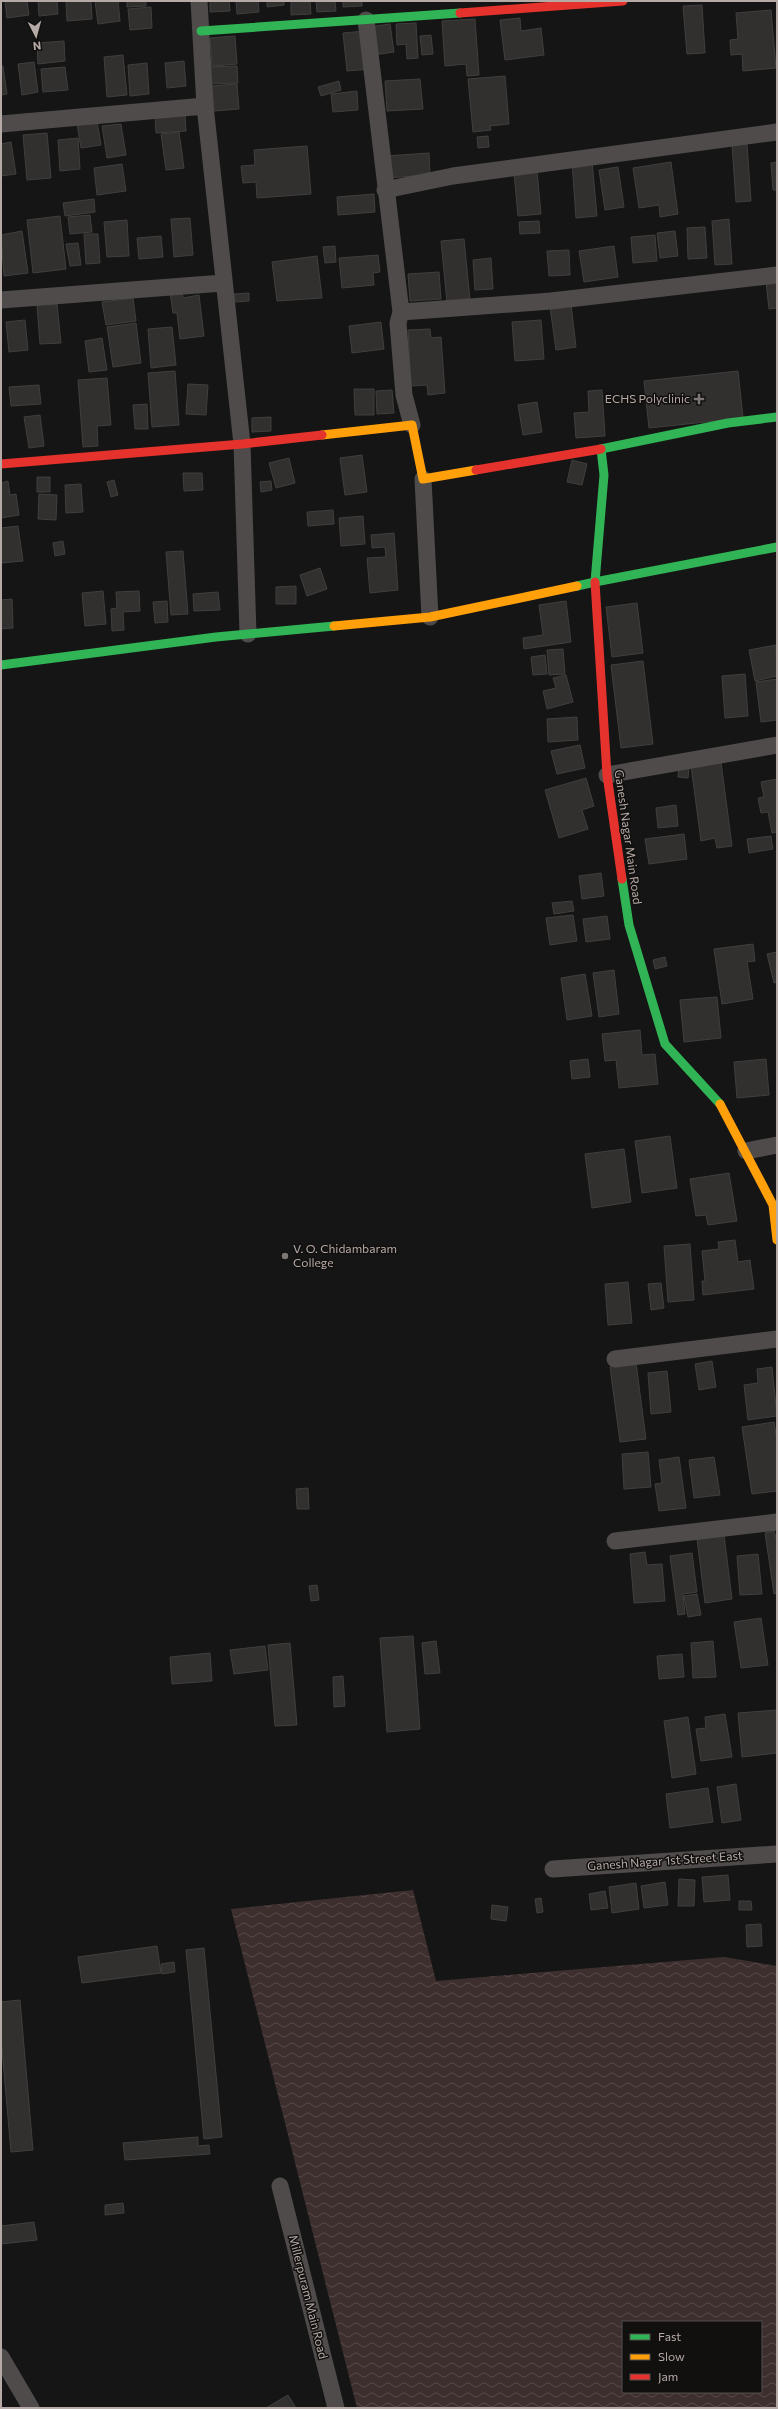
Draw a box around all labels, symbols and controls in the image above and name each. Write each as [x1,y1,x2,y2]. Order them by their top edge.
north arrow [16,16,56,56]
text: N [32,40,42,53]
place label: ECHS Polyclinic [605,391,690,405]
marker: ECHS Polyclinic [693,393,705,405]
street label: Ganesh Nagar Main Road [613,769,645,905]
place label: V. O. Chidambaram College [293,1241,397,1269]
marker: V. O. Chidambaram College [280,1251,290,1261]
street label: Ganesh Nagar 1st Street East [587,1848,743,1872]
street label: Millerpuram Main Road [287,2233,331,2360]
legend [622,2321,762,2393]
text: Fast [658,2329,681,2343]
text: Slow [658,2349,685,2363]
text: Jam [658,2369,678,2384]

